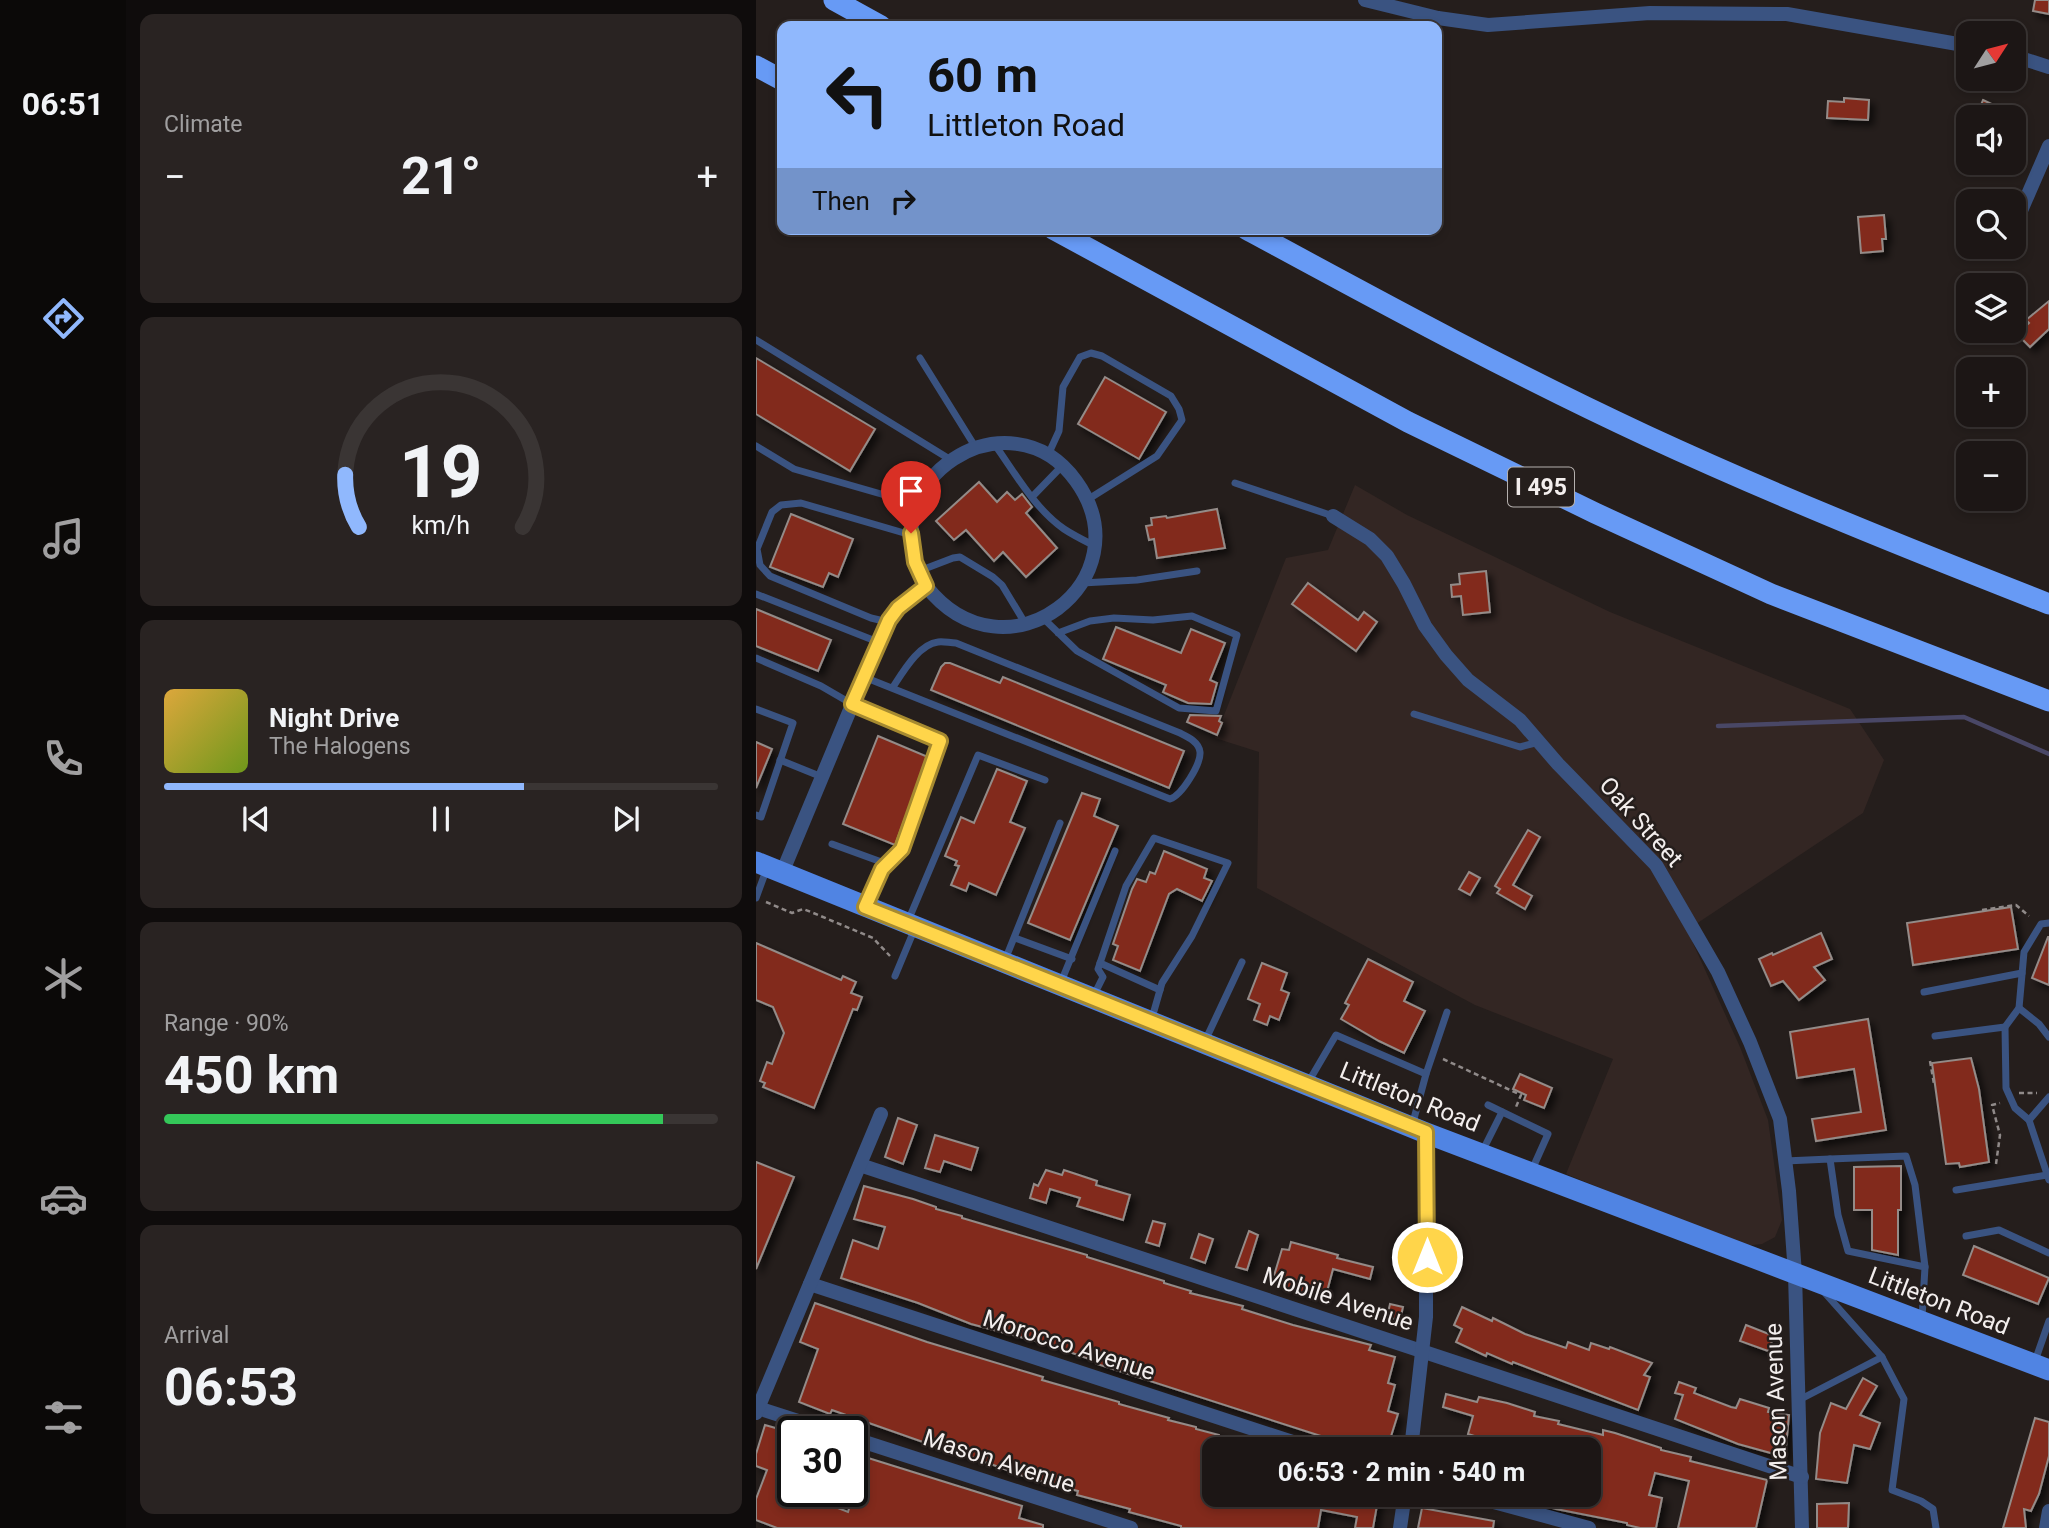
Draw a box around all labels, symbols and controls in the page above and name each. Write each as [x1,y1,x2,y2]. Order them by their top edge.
north arrow [1956,21,2026,91]
map controls [1956,21,2026,511]
text: 60 m [927,47,1038,104]
icon: left [812,49,903,140]
text: 06:51 [22,85,104,123]
button: sound [1956,105,2026,175]
text: Littleton Road [927,106,1125,144]
text: Climate [164,111,243,138]
text: 21° [401,146,481,207]
text: − [164,155,186,199]
text: + [696,155,718,199]
icon: right [884,182,922,220]
text: Then [812,186,870,216]
button: search [1956,189,2026,259]
button: layers [1956,273,2026,343]
icon: directions [39,294,88,343]
button: + [1956,357,2026,427]
text: 19 [399,430,483,516]
button: − [1956,441,2026,511]
pin [881,461,941,533]
road number: I 495 [1508,467,1574,506]
icon: arrive [892,472,930,510]
text: km/h [412,511,470,540]
icon: music [39,514,88,563]
text: Night Drive [269,703,399,733]
text: The Halogens [269,733,411,760]
icon: phone [39,734,88,783]
street label: Oak Street [1593,771,1689,873]
icon: previous [237,800,275,838]
icon: pause [422,800,460,838]
icon: next [607,800,645,838]
icon: climate [39,954,88,1003]
text: Range · 90% [164,1010,289,1037]
text: 450 km [164,1045,339,1106]
street label: Littleton Road [1336,1056,1484,1138]
icon: car [39,1174,88,1223]
position arrow [1390,1220,1464,1294]
street label: Mobile Avenue [1259,1261,1417,1337]
street label: Littleton Road [1865,1261,2013,1341]
street label: Morocco Avenue [979,1304,1159,1386]
text: Arrival [164,1322,229,1349]
street label: Mason Avenue [1759,1323,1793,1481]
text: 06:53 [164,1357,298,1418]
icon: filters [39,1393,88,1442]
speed limit sign: 30 [777,1416,868,1507]
street label: Mason Avenue [920,1423,1078,1499]
text: 06:53 · 2 min · 540 m [1278,1457,1525,1487]

